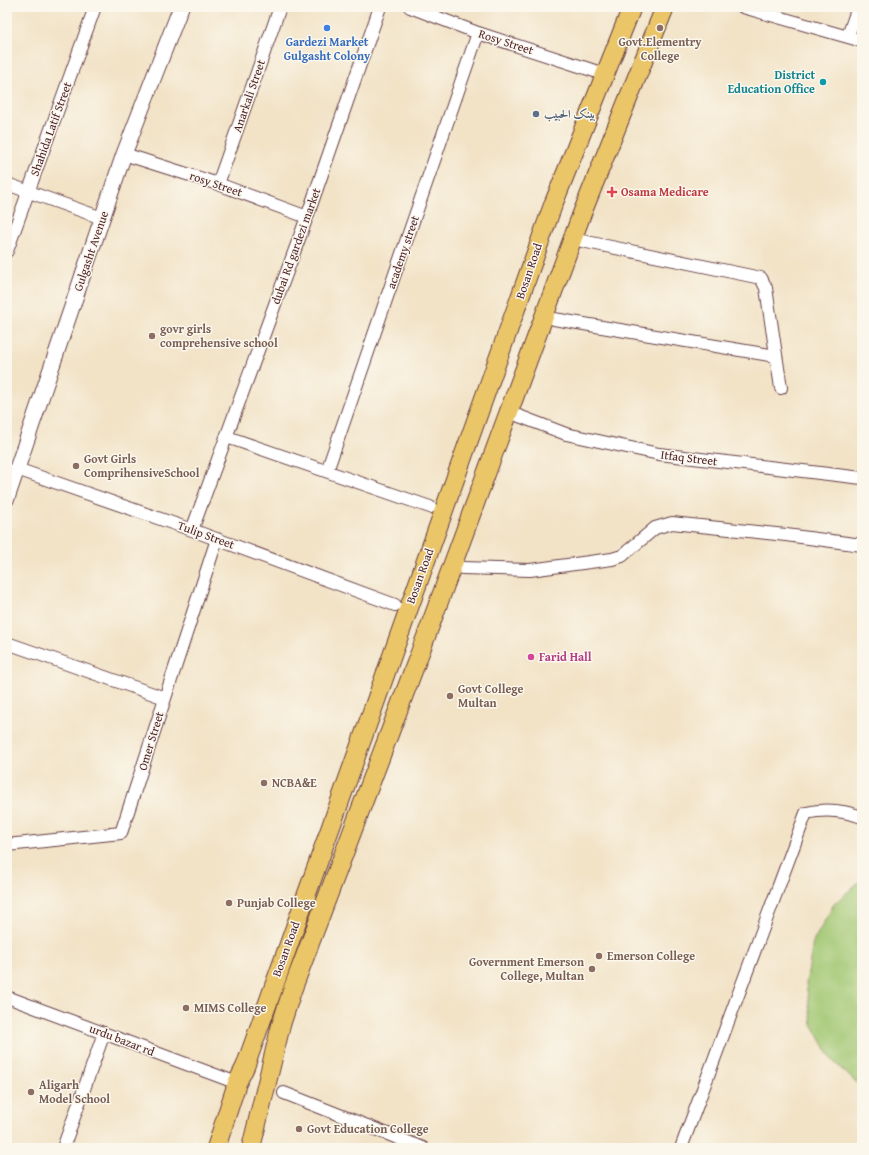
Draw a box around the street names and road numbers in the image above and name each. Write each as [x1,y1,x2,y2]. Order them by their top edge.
street label: Rosy Street [477,25,536,59]
street label: Anarkali Street [228,56,269,135]
street label: Shahida Latif Street [26,79,76,178]
street label: rosy Street [188,167,245,201]
street label: dubai Rd gardezi market [267,185,325,306]
street label: Gulgasht Avenue [69,208,112,293]
street label: academy street [382,212,423,291]
street label: Bosan Road [511,240,546,301]
street label: Itfaq Street [660,446,719,469]
street label: Tulip Street [175,516,238,553]
street label: Bosan Road [402,545,438,606]
street label: Omer Street [134,709,168,772]
street label: Bosan Road [268,918,304,979]
street label: urdu bazar rd [87,1019,158,1060]

